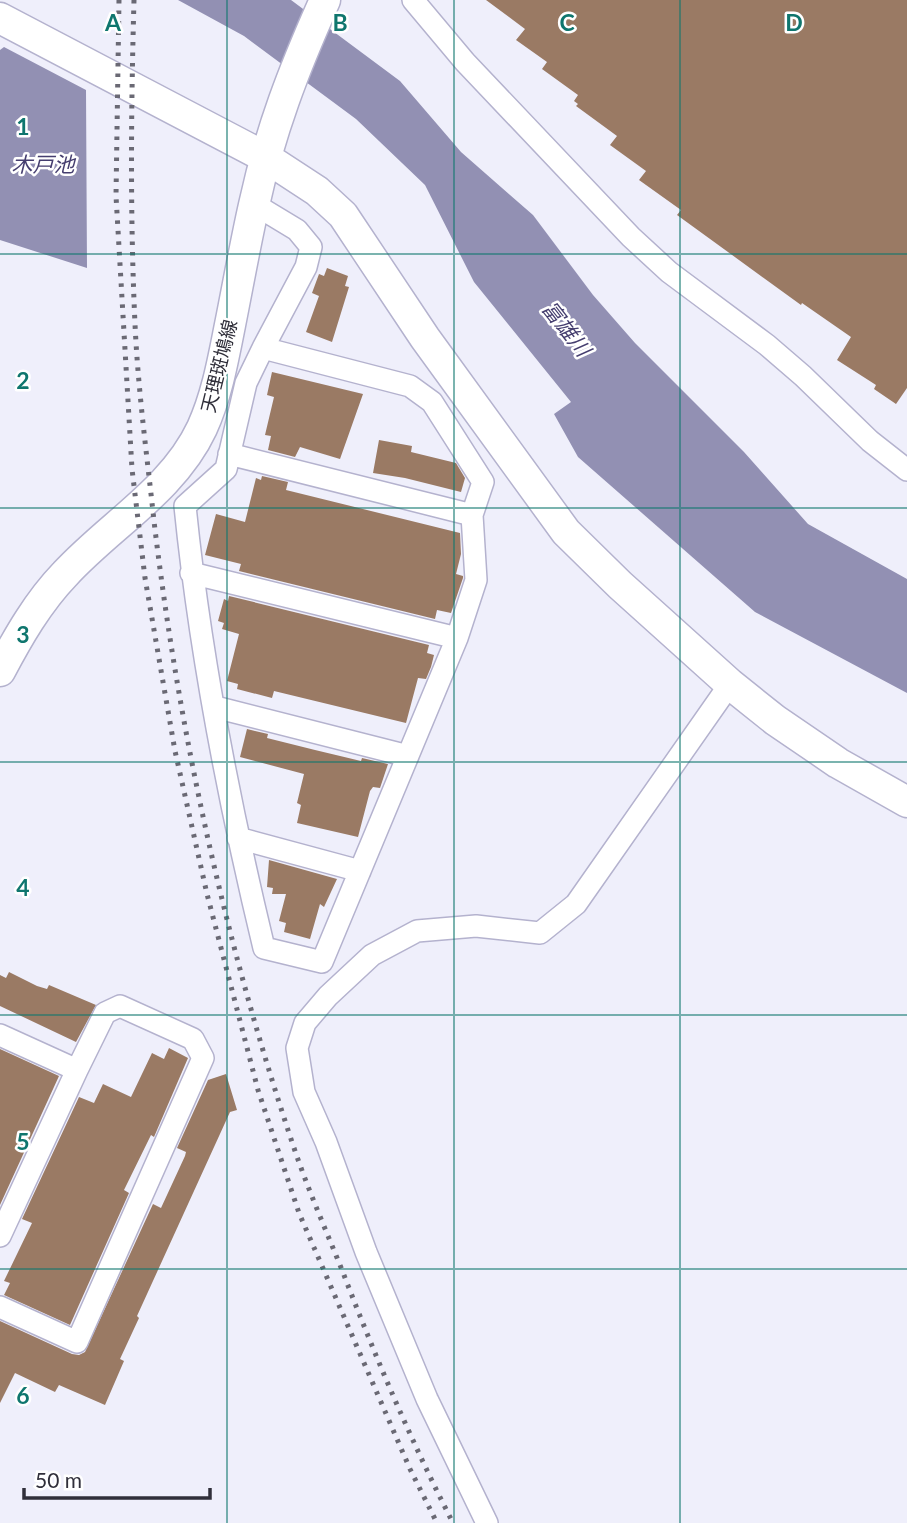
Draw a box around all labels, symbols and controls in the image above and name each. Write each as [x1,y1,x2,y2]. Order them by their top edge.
text: A [104,8,122,36]
text: B [332,8,348,36]
text: C [559,8,575,36]
text: D [785,8,803,36]
text: 1 [16,112,30,140]
water label: 木戸池 [12,151,76,176]
water label: 富雄川 [538,296,598,362]
street label: 天理斑鳩線 [196,317,241,415]
text: 2 [16,366,30,394]
text: 3 [16,620,30,648]
text: 4 [16,873,30,901]
text: 5 [16,1127,30,1155]
text: 6 [16,1381,30,1409]
scale bar [24,1456,210,1500]
text: 50 m [35,1467,82,1492]

